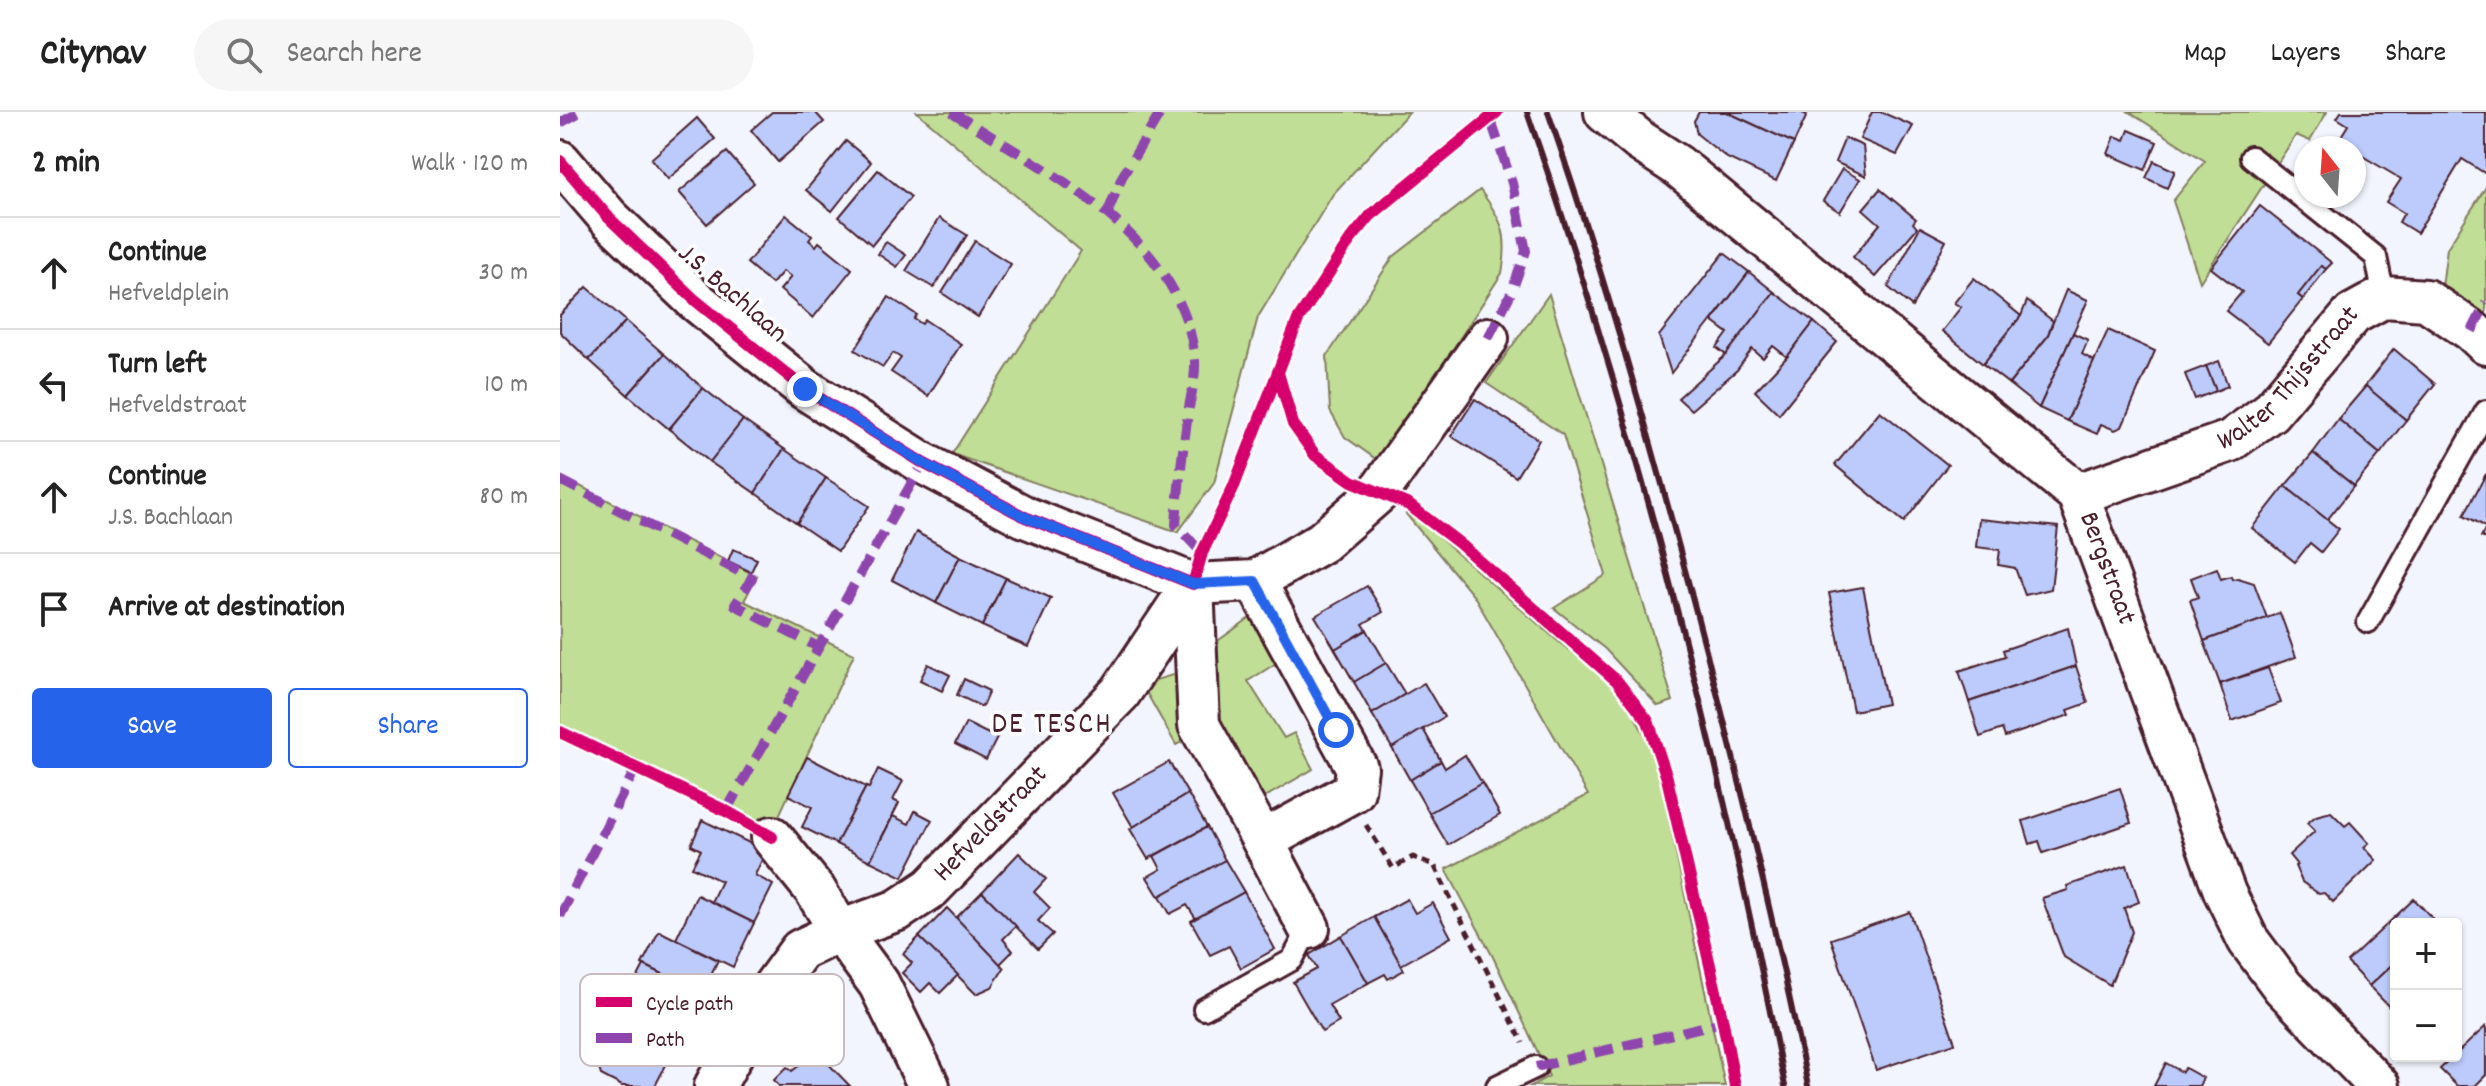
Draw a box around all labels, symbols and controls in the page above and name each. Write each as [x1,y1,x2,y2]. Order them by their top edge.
search box [194,19,754,91]
text: Citynav [40,28,146,83]
icon: search [222,33,266,77]
text: Search here [286,34,422,77]
text: Map [2184,35,2227,75]
text: Layers [2271,35,2341,75]
text: Share [2385,35,2446,75]
north arrow [2294,136,2366,208]
text: 2 min [32,140,100,189]
text: Walk · 120 m [411,146,528,183]
text: Continue [108,233,207,276]
street label: J.S. Bachlaan [667,236,795,354]
icon: ahead [32,251,76,295]
text: 30 m [478,255,528,292]
text: Hefveldplein [108,276,229,313]
street label: Walter Thijsstraat [2213,298,2371,464]
text: Turn left [108,345,207,388]
icon: left [32,363,76,407]
text: 10 m [484,367,528,404]
route end [787,371,823,407]
text: Hefveldstraat [108,388,247,425]
text: Continue [108,457,207,500]
icon: ahead [32,475,76,519]
text: 80 m [480,479,528,516]
text: J.S. Bachlaan [108,500,233,537]
street label: Bergstraat [2067,507,2145,631]
icon: arrive [32,587,76,631]
text: Arrive at destination [108,588,345,631]
button: Save [32,688,272,768]
button: Share [288,688,528,768]
district label: DE TESCH [992,705,1113,748]
route start [1318,712,1354,748]
street label: Hefveldstraat [926,757,1058,893]
map controls [2390,918,2462,1062]
button: + [2390,918,2462,990]
legend [580,974,844,1066]
text: Cycle path [646,990,733,1021]
button: − [2390,990,2462,1062]
text: Path [646,1026,685,1057]

